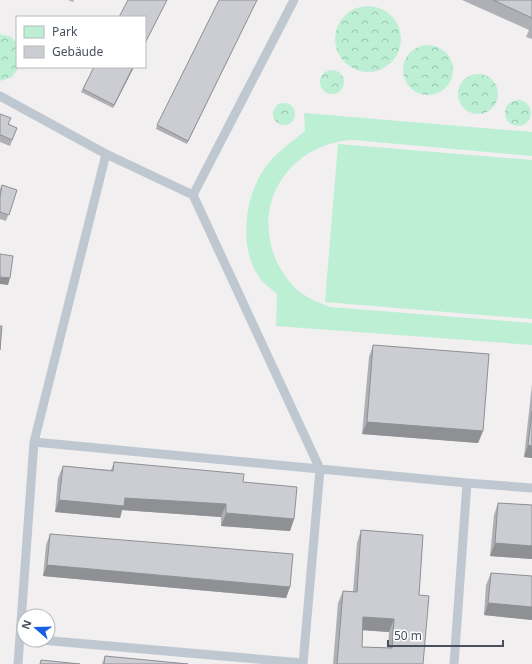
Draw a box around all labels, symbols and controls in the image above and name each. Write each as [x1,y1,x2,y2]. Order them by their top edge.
legend [16,16,146,68]
text: Park [52,23,78,40]
text: Gebäude [52,43,103,60]
north arrow [16,608,56,648]
text: N [18,618,35,631]
scale bar [388,622,503,648]
text: 50 m [394,627,422,644]

